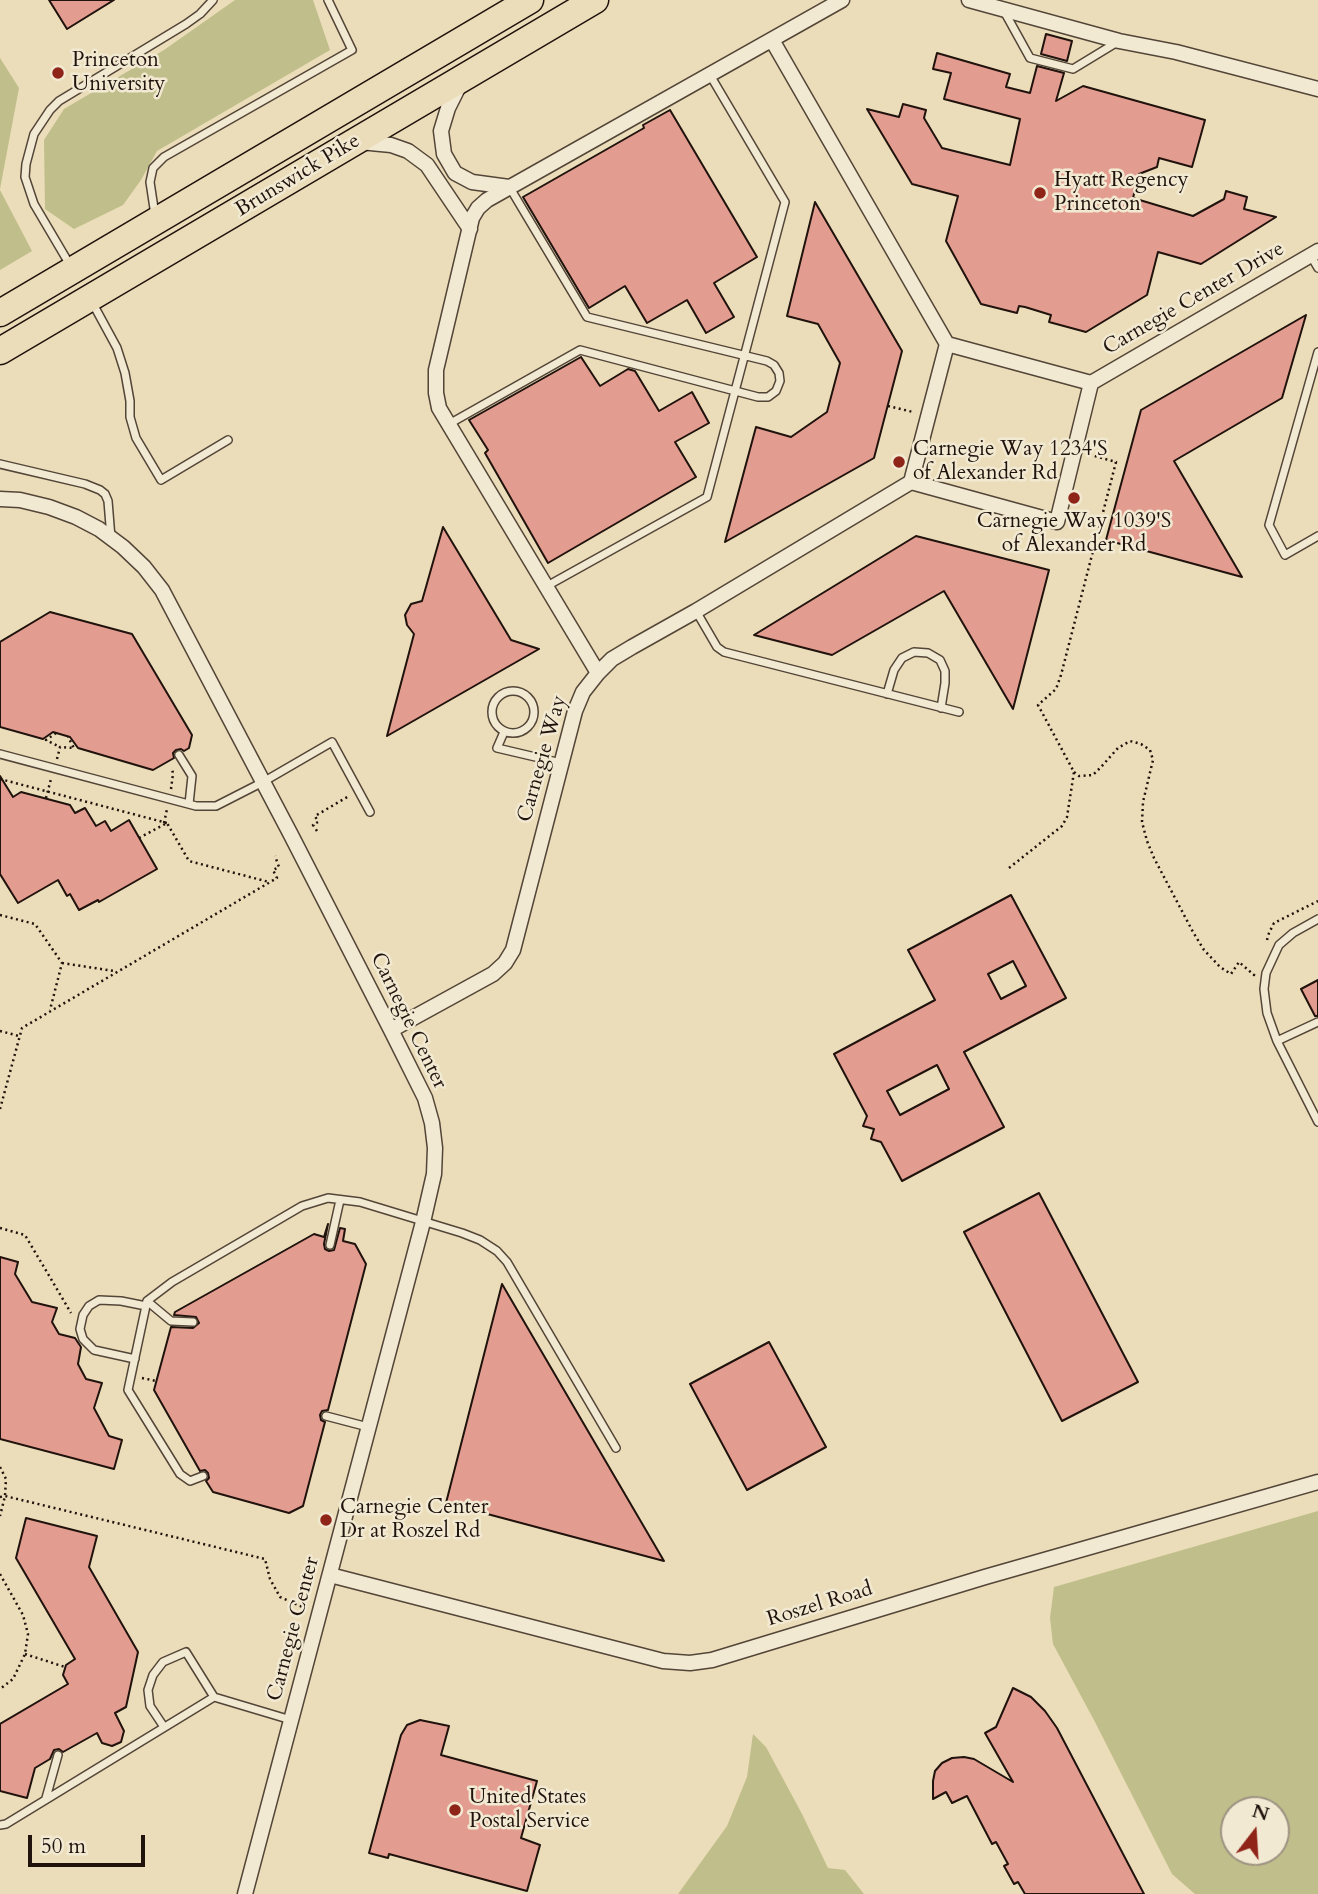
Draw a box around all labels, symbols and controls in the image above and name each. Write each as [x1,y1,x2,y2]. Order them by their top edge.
place label: Princeton University [72,48,165,98]
marker: Princeton University [50,65,66,81]
street label: Brunswick Pike [231,129,365,223]
place label: Hyatt Regency Princeton [1054,168,1189,218]
marker: Hyatt Regency Princeton [1032,185,1048,201]
street label: Carnegie Center Drive [1099,237,1289,361]
place label: Carnegie Way 1234'S of Alexander Rd [913,437,1107,487]
marker: Carnegie Way 1234'S of Alexander Rd [891,454,907,470]
marker: Carnegie Way 1039'S of Alexander Rd [1066,490,1082,506]
place label: Carnegie Way 1039'S of Alexander Rd [977,509,1171,559]
street label: Carnegie Way [513,693,573,825]
street label: Carnegie Center [364,949,452,1093]
place label: Carnegie Center Dr at Roszel Rd [340,1495,488,1545]
marker: Carnegie Center Dr at Roszel Rd [318,1512,334,1528]
street label: Carnegie Center [263,1554,325,1704]
street label: Roszel Road [764,1577,876,1633]
place label: United States Postal Service [469,1785,590,1835]
north arrow [1220,1796,1290,1866]
text: N [1249,1798,1272,1828]
marker: United States Postal Service [447,1802,463,1818]
scale bar [32,1820,149,1864]
text: 50 m [41,1832,86,1861]

